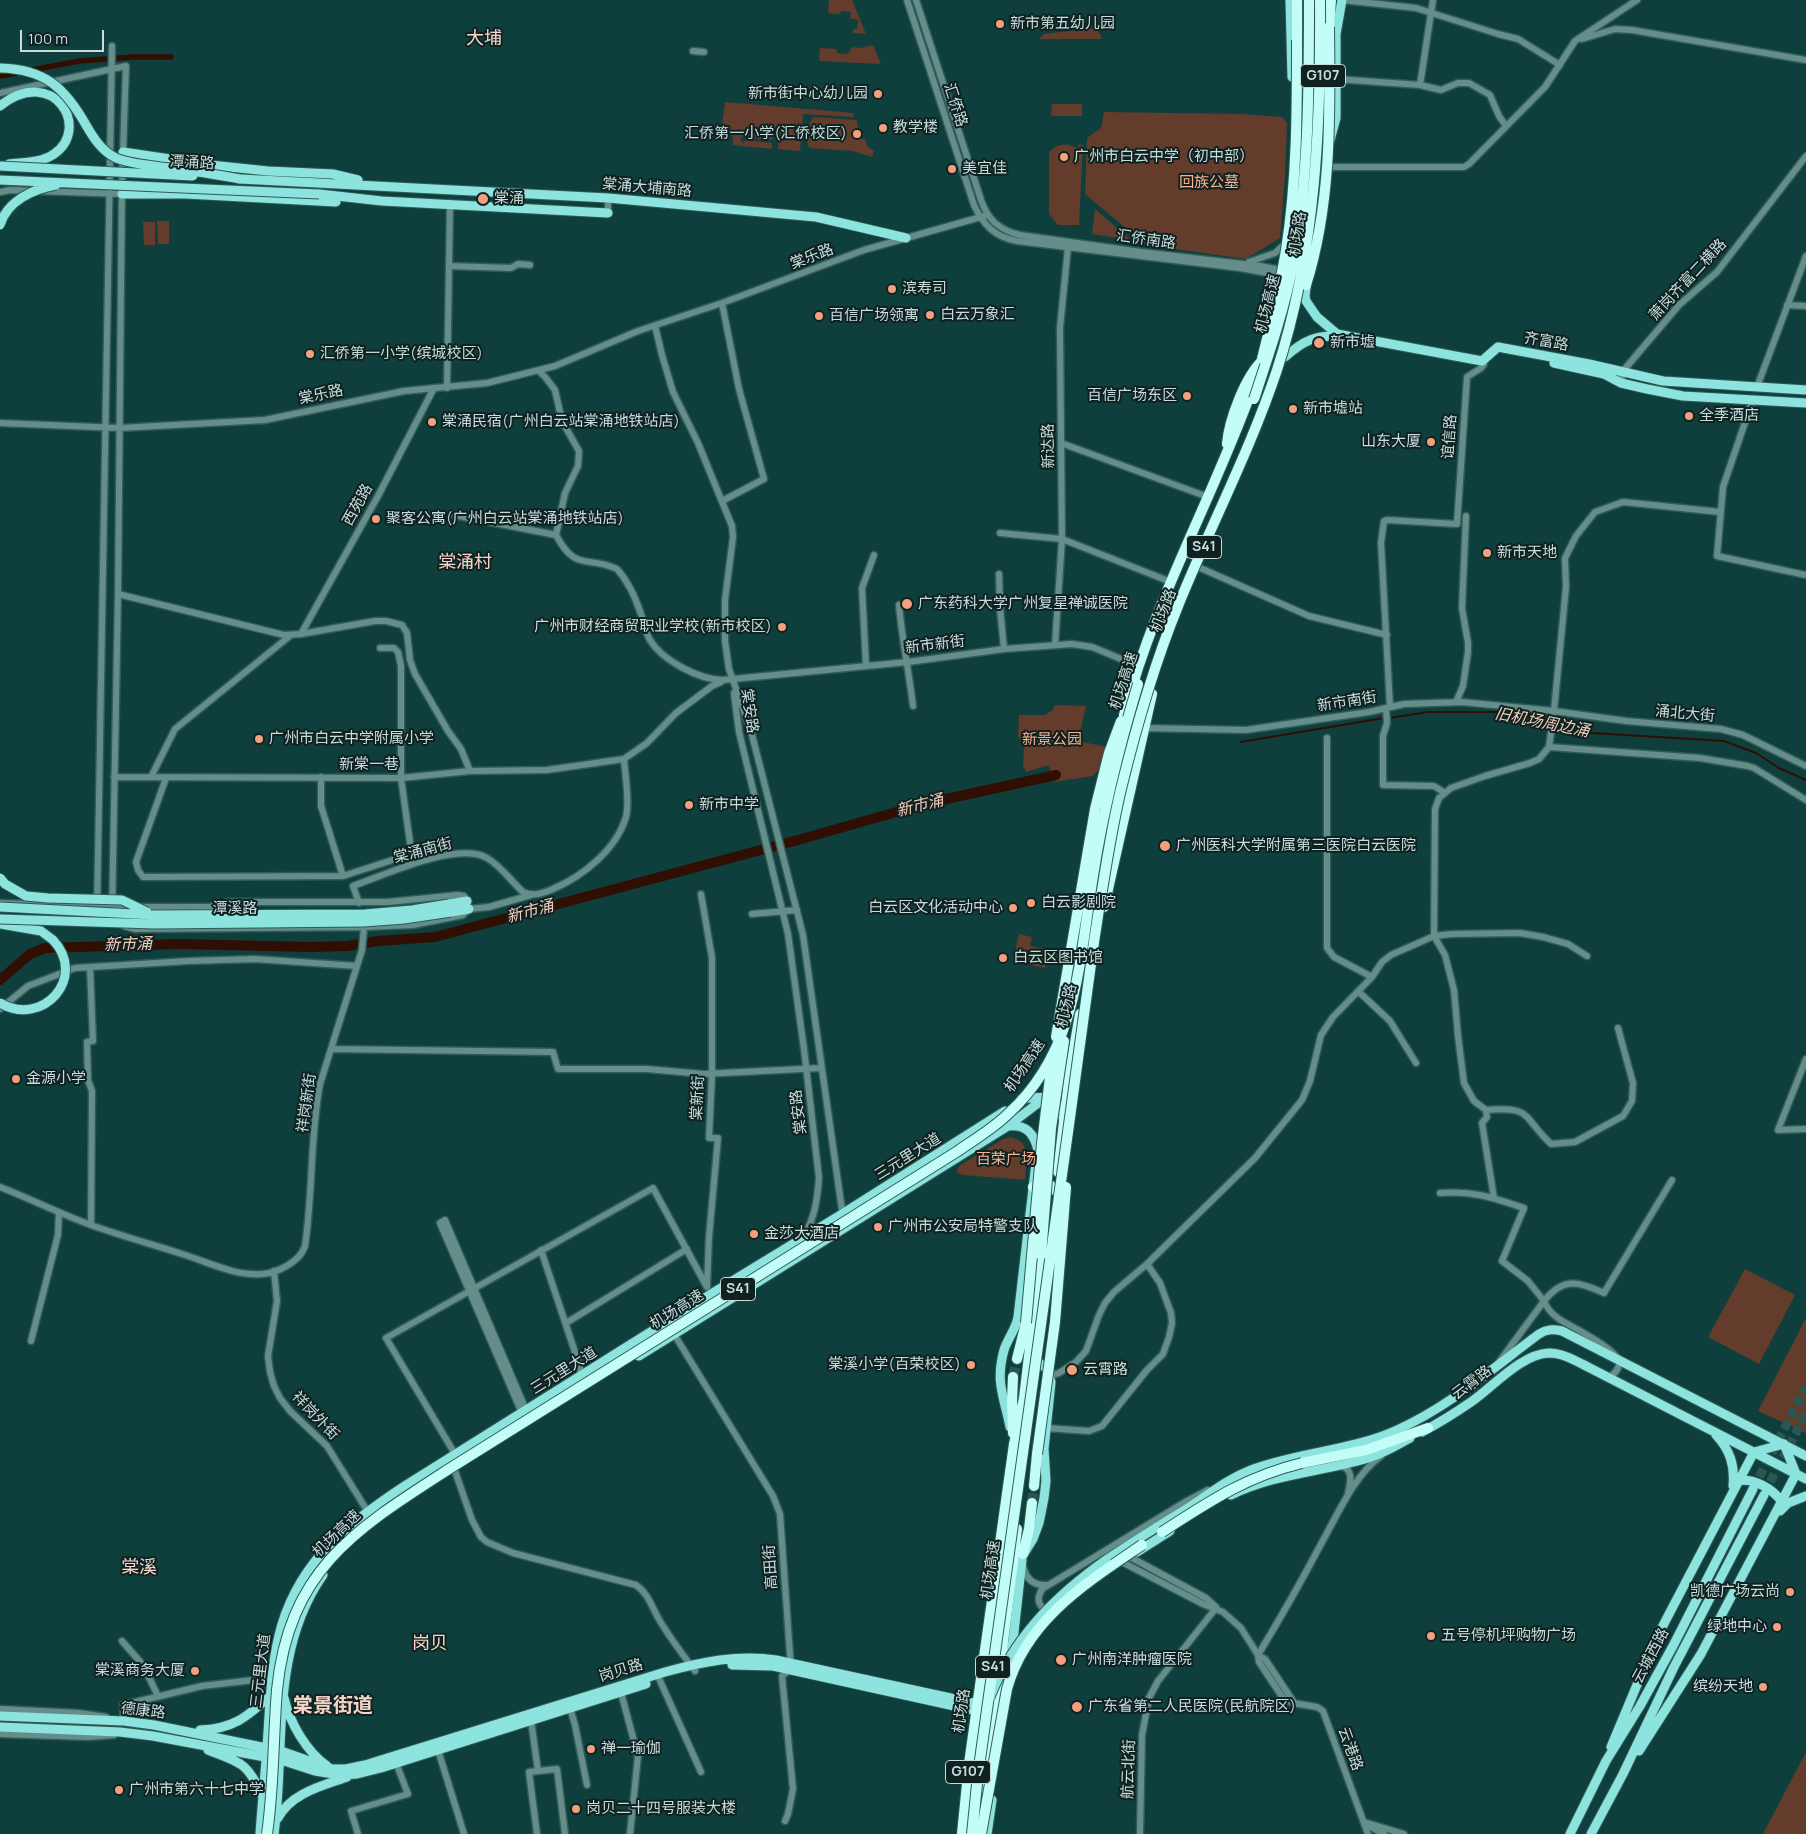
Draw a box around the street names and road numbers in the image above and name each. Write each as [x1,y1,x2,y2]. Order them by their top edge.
road number: G107 [1300,64,1346,88]
street label: 汇侨路 [939,81,971,129]
street label: 潭涌路 [169,153,215,173]
street label: 棠涌大埔南路 [601,175,693,201]
street label: 机场路 [1286,210,1310,258]
street label: 汇侨南路 [1115,227,1177,253]
street label: 萧岗齐富二横路 [1646,235,1730,325]
street label: 棠乐路 [788,241,836,273]
street label: 机场高速 [1252,273,1284,335]
street label: 齐富路 [1522,329,1570,355]
street label: 棠乐路 [297,382,345,408]
street label: 谊信路 [1439,414,1461,460]
street label: 新达路 [1040,423,1058,469]
street label: 西苑路 [339,481,377,529]
road number: S41 [1186,536,1222,558]
street label: 机场路 [1148,587,1180,635]
street label: 新市新街 [904,632,966,658]
street label: 机场高速 [1106,650,1142,712]
street label: 棠安路 [737,687,761,735]
street label: 新市南街 [1316,688,1378,716]
street label: 涌北大街 [1654,702,1716,726]
street label: 新棠一巷 [339,756,399,774]
street label: 棠涌南街 [392,835,454,867]
street label: 潭溪路 [213,900,257,918]
street label: 机场路 [1053,982,1081,1030]
street label: 机场高速 [1001,1036,1049,1096]
street label: 祥岗新街 [294,1072,320,1134]
street label: 棠新街 [688,1075,708,1121]
street label: 棠安路 [787,1089,811,1135]
street label: 三元里大道 [871,1129,945,1185]
road number: S41 [720,1278,756,1300]
street label: 机场高速 [647,1286,707,1334]
street label: 三元里大道 [527,1343,601,1399]
street label: 云霄路 [1449,1362,1495,1404]
street label: 祥岗外街 [288,1388,342,1444]
street label: 机场高速 [309,1507,365,1561]
street label: 机场高速 [978,1539,1004,1601]
street label: 高田街 [760,1544,782,1590]
street label: 云城西路 [1629,1625,1673,1687]
street label: 三元里大道 [247,1633,275,1709]
road number: S41 [976,1655,1010,1678]
street label: 岗贝路 [597,1656,645,1686]
street label: 机场路 [950,1687,974,1735]
street label: 德康路 [120,1699,166,1723]
street label: 云港路 [1334,1725,1366,1773]
street label: 航云北街 [1119,1739,1139,1799]
road number: G107 [946,1760,990,1784]

